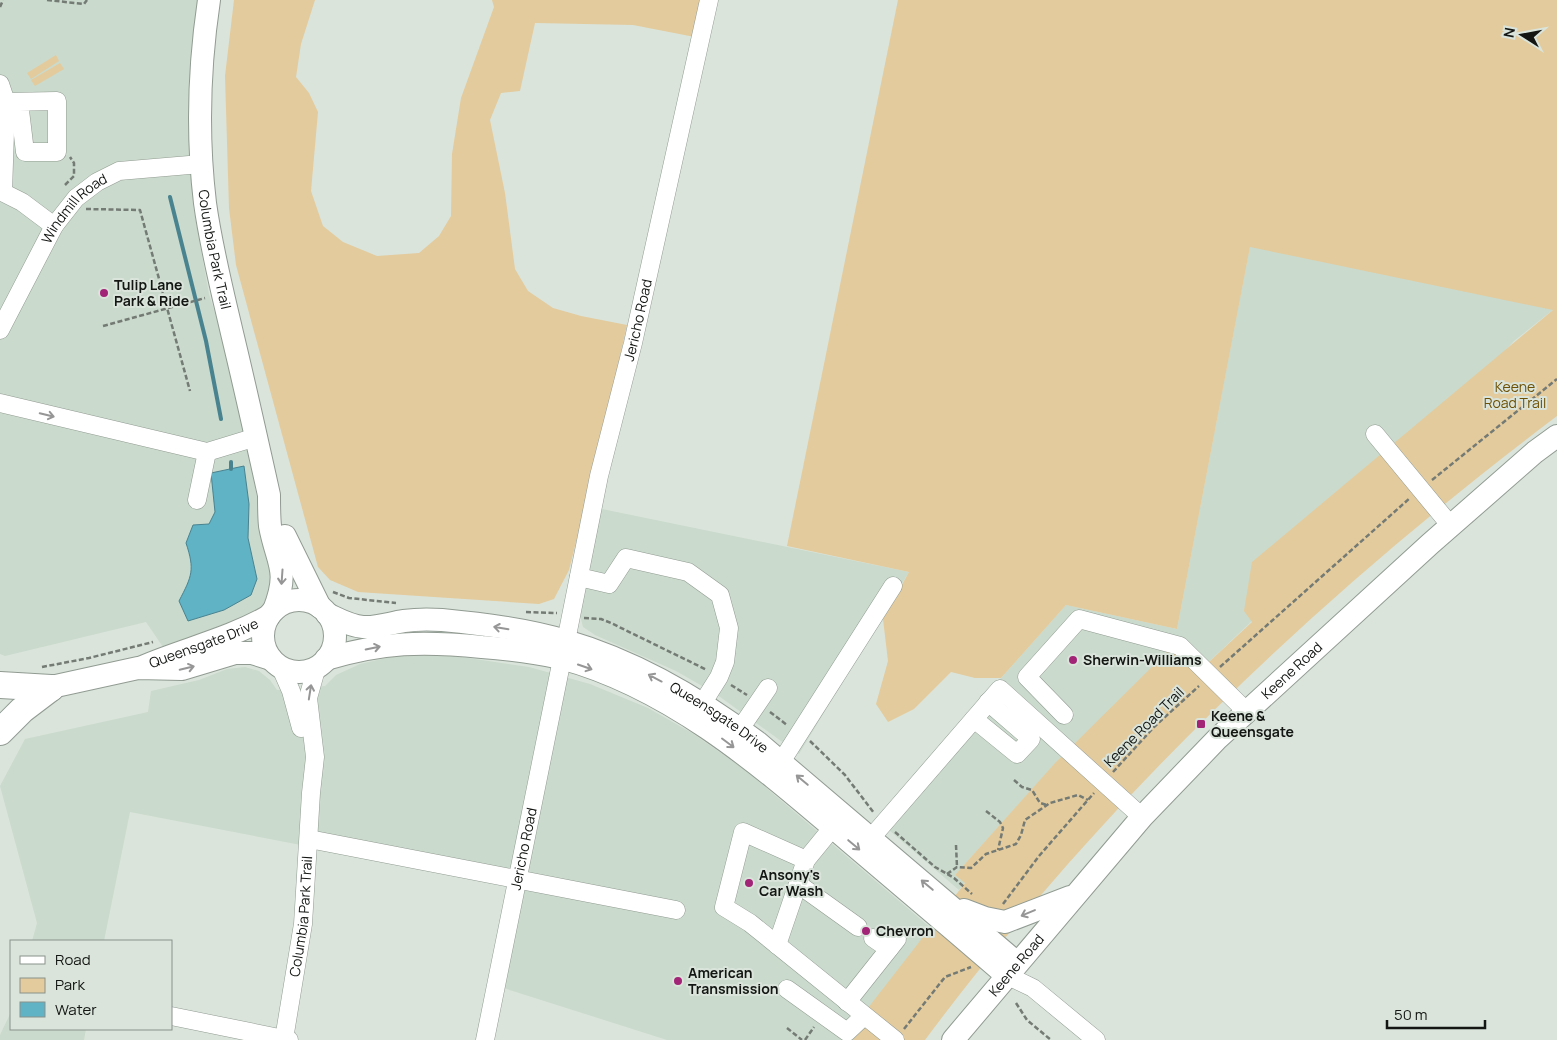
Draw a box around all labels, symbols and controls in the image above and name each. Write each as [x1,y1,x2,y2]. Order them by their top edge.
north arrow [1497,10,1547,60]
text: N [1498,26,1519,39]
street label: Windmill Road [37,169,110,246]
street label: Columbia Park Trail [195,189,236,311]
place label: Tulip Lane Park & Ride [114,275,189,310]
street label: Jericho Road [619,277,656,363]
marker: Tulip Lane Park & Ride [98,287,110,299]
park label: Keene Road Trail [1484,377,1546,412]
one-way arrow [39,411,55,420]
one-way arrow [277,569,286,585]
street label: Queensgate Drive [146,613,261,672]
one-way arrow [494,623,510,633]
street label: Keene Road [1257,637,1326,703]
one-way arrow [365,643,381,652]
place label: Sherwin-Williams [1083,650,1202,669]
marker: Sherwin-Williams [1067,654,1079,666]
one-way arrow [178,663,194,672]
one-way arrow [577,663,592,672]
one-way arrow [648,673,663,683]
street label: Queensgate Drive [666,677,773,757]
street label: Keene Road Trail [1099,682,1188,771]
one-way arrow [305,685,315,701]
place label: Keene & Queensgate [1211,706,1294,741]
marker: Keene & Queensgate [1195,718,1207,730]
one-way arrow [721,738,735,748]
one-way arrow [796,775,809,786]
street label: Jericho Road [506,806,541,892]
one-way arrow [848,840,861,851]
street label: Columbia Park Trail [284,855,316,978]
place label: Ansony's Car Wash [759,865,823,900]
marker: Ansony's Car Wash [743,877,755,889]
one-way arrow [920,880,933,891]
one-way arrow [1021,909,1036,919]
place label: Chevron [876,921,934,940]
marker: Chevron [860,925,872,937]
street label: Keene Road [984,930,1048,1000]
legend [10,940,172,1030]
text: Road [55,949,91,970]
place label: American Transmission [688,963,779,998]
text: Park [55,974,85,995]
marker: American Transmission [672,975,684,987]
scale bar [1387,998,1484,1030]
text: Water [55,999,97,1020]
text: 50 m [1394,1004,1428,1025]

